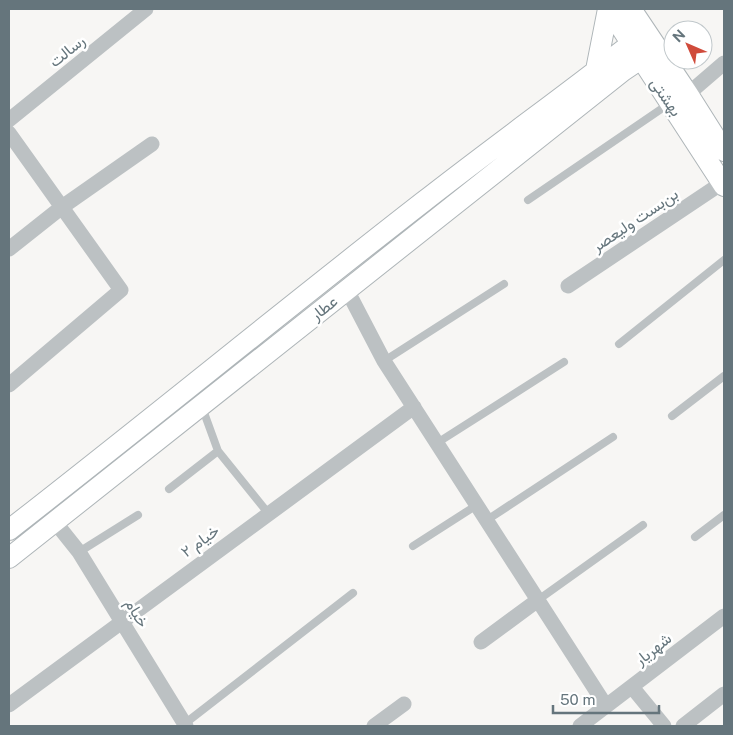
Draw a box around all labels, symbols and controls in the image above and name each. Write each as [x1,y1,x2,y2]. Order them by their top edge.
north arrow [663,20,713,70]
text: N [669,26,688,45]
street label: رسالت [45,31,89,72]
street label: بهشتی [645,74,686,120]
street label: بن‌بست ولیعصر [587,184,682,257]
street label: عطار [306,292,342,326]
street label: خیام ۲ [177,521,224,562]
street label: خیام [120,595,153,632]
street label: شهریار [630,629,676,671]
scale bar [553,682,659,714]
text: 50 m [560,691,595,708]

